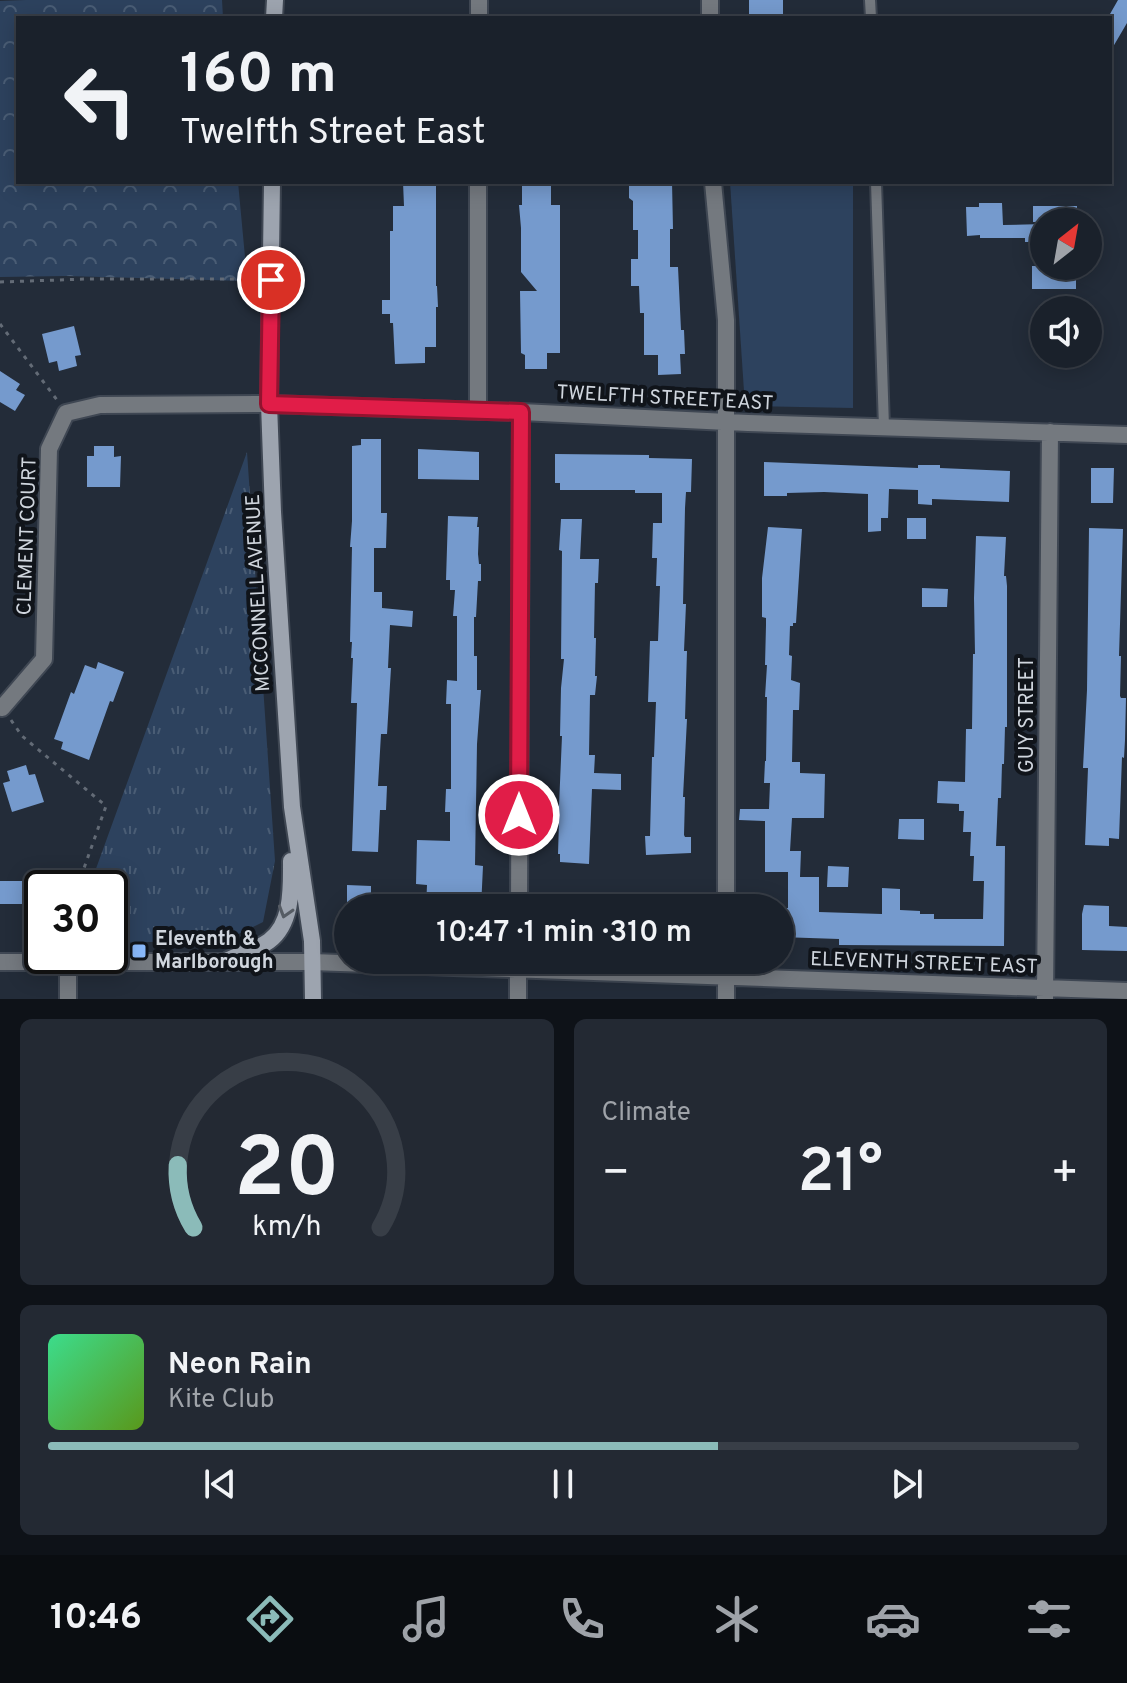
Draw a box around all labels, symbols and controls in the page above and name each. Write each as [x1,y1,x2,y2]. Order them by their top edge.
text: 160 m [180,42,337,112]
icon: left [48,48,152,152]
text: Twelfth Street East [180,111,486,157]
north arrow [1030,208,1102,280]
map controls [1030,208,1102,368]
pin [237,246,305,314]
icon: arrive [249,258,293,302]
button: sound [1030,296,1102,368]
street label: TWELFTH STREET EAST [556,380,774,418]
street label: CLEMENT COURT [12,456,44,616]
street label: MCCONNELL AVENUE [241,493,277,693]
street label: GUY STREET [1015,657,1041,773]
position arrow [477,773,561,857]
speed limit sign: 30 [24,870,128,974]
one-way arrow [279,905,295,919]
text: 10:47 · 1 min · 310 m [436,915,692,952]
place label: Eleventh & Marlborough [155,927,274,976]
marker: Eleventh & Marlborough [130,942,148,960]
street label: ELEVENTH STREET EAST [810,947,1038,981]
text: Climate [602,1097,691,1130]
text: 20 [234,1121,340,1226]
text: 21° [798,1137,883,1213]
text: − [602,1147,630,1203]
text: + [1051,1147,1079,1203]
text: km/h [252,1210,321,1246]
text: Neon Rain [168,1347,312,1384]
text: Kite Club [168,1384,274,1417]
icon: previous [198,1462,242,1506]
icon: pause [541,1462,585,1506]
icon: next [885,1462,929,1506]
icon: directions [242,1591,298,1647]
icon: music [398,1591,454,1647]
icon: phone [554,1591,610,1647]
icon: climate [709,1591,765,1647]
icon: car [865,1591,921,1647]
icon: filters [1021,1591,1077,1647]
text: 10:46 [50,1596,142,1642]

